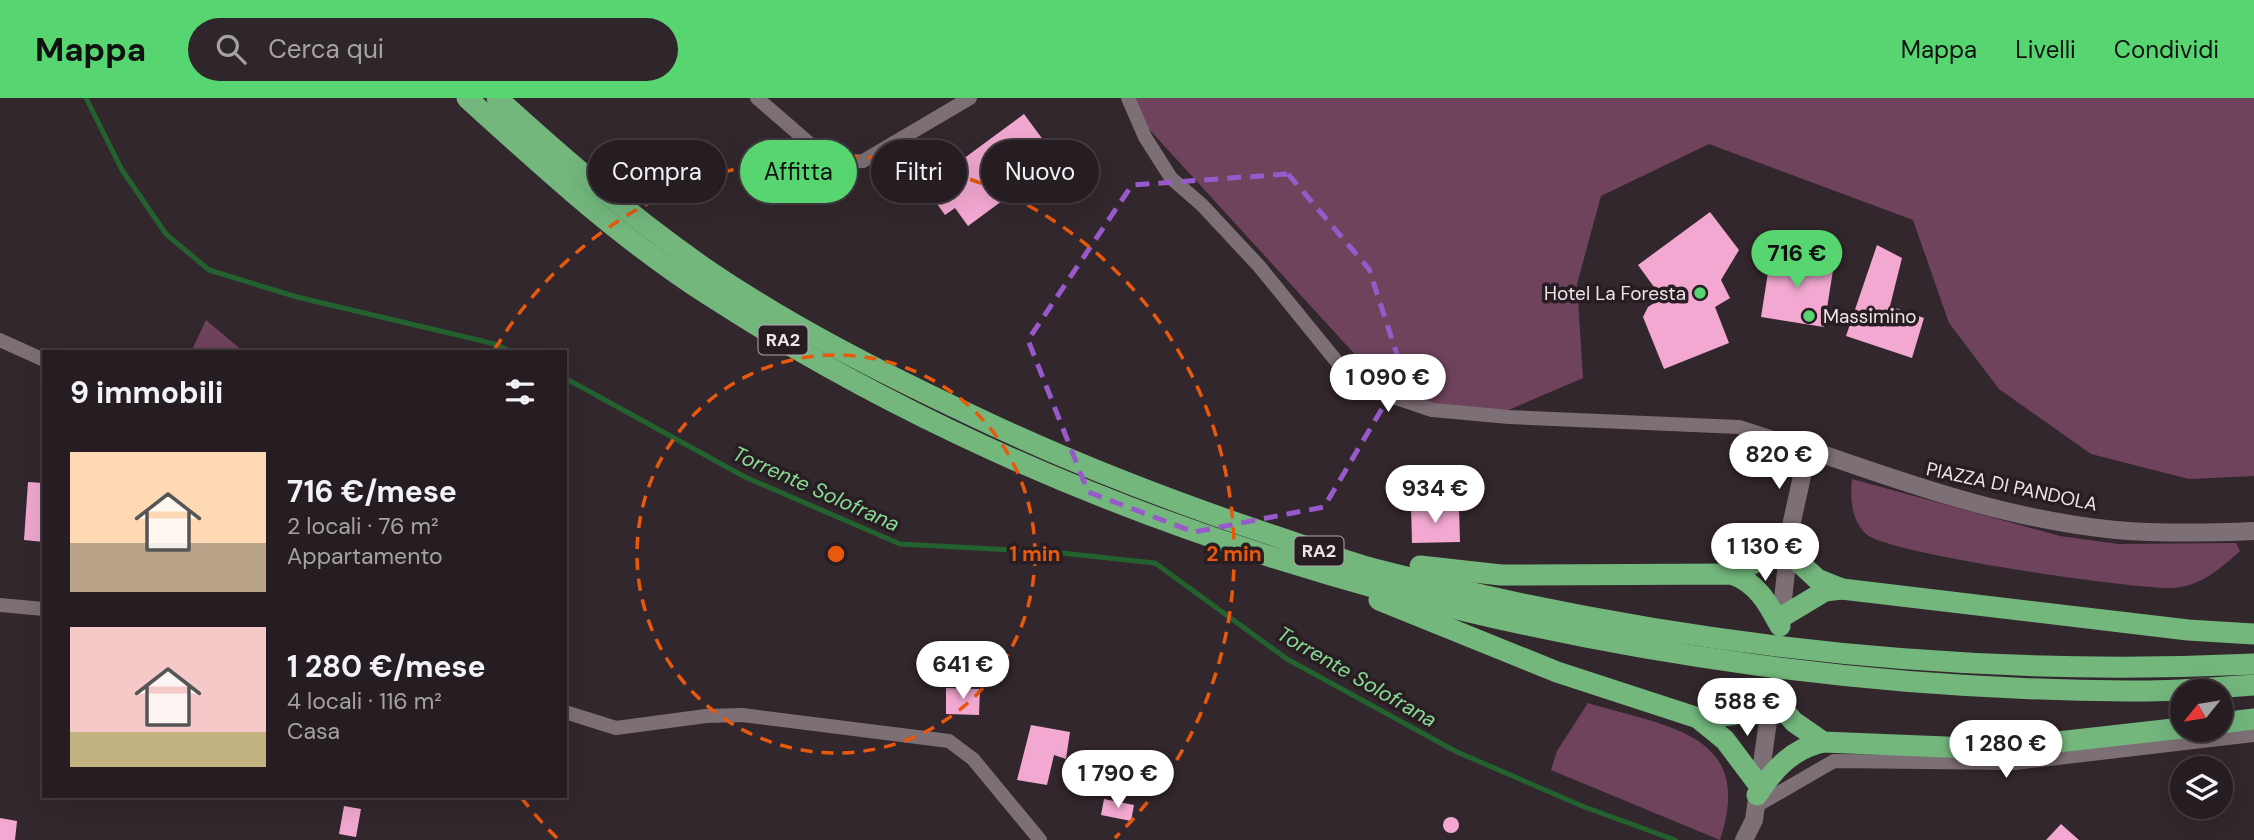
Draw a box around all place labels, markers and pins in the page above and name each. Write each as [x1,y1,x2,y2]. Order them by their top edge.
pin: 716 € [1748,230,1846,290]
place label: Hotel La Foresta [1544,281,1686,306]
marker: Hotel La Foresta [1692,285,1708,301]
place label: Massimino [1823,304,1917,329]
marker: Massimino [1801,308,1817,324]
pin: 1 090 € [1323,354,1453,414]
pin: 820 € [1730,432,1828,491]
pin: 934 € [1386,466,1484,525]
pin: 1 130 € [1700,524,1830,583]
centre of rings [824,542,848,566]
pin: 641 € [914,642,1012,701]
pin: 588 € [1698,678,1796,738]
pin: 1 280 € [1941,720,2071,780]
pin: 1 790 € [1053,750,1183,810]

